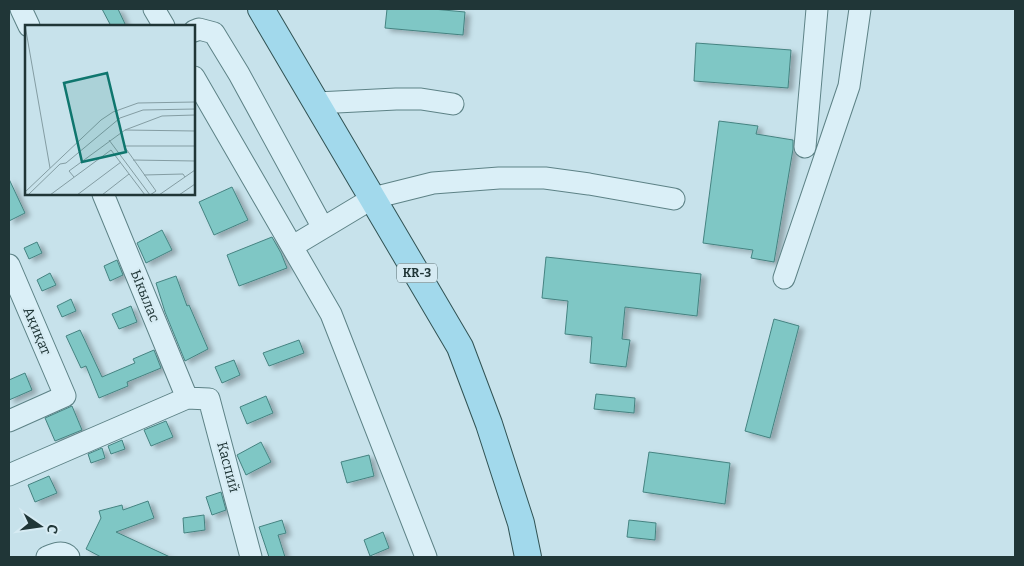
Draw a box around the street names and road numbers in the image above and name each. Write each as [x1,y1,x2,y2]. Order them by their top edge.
road number: KR-3 [397,264,437,282]
street label: Ыкылас [127,267,163,325]
street label: Ақиқат [19,305,55,357]
street label: Каспий [213,440,243,494]

